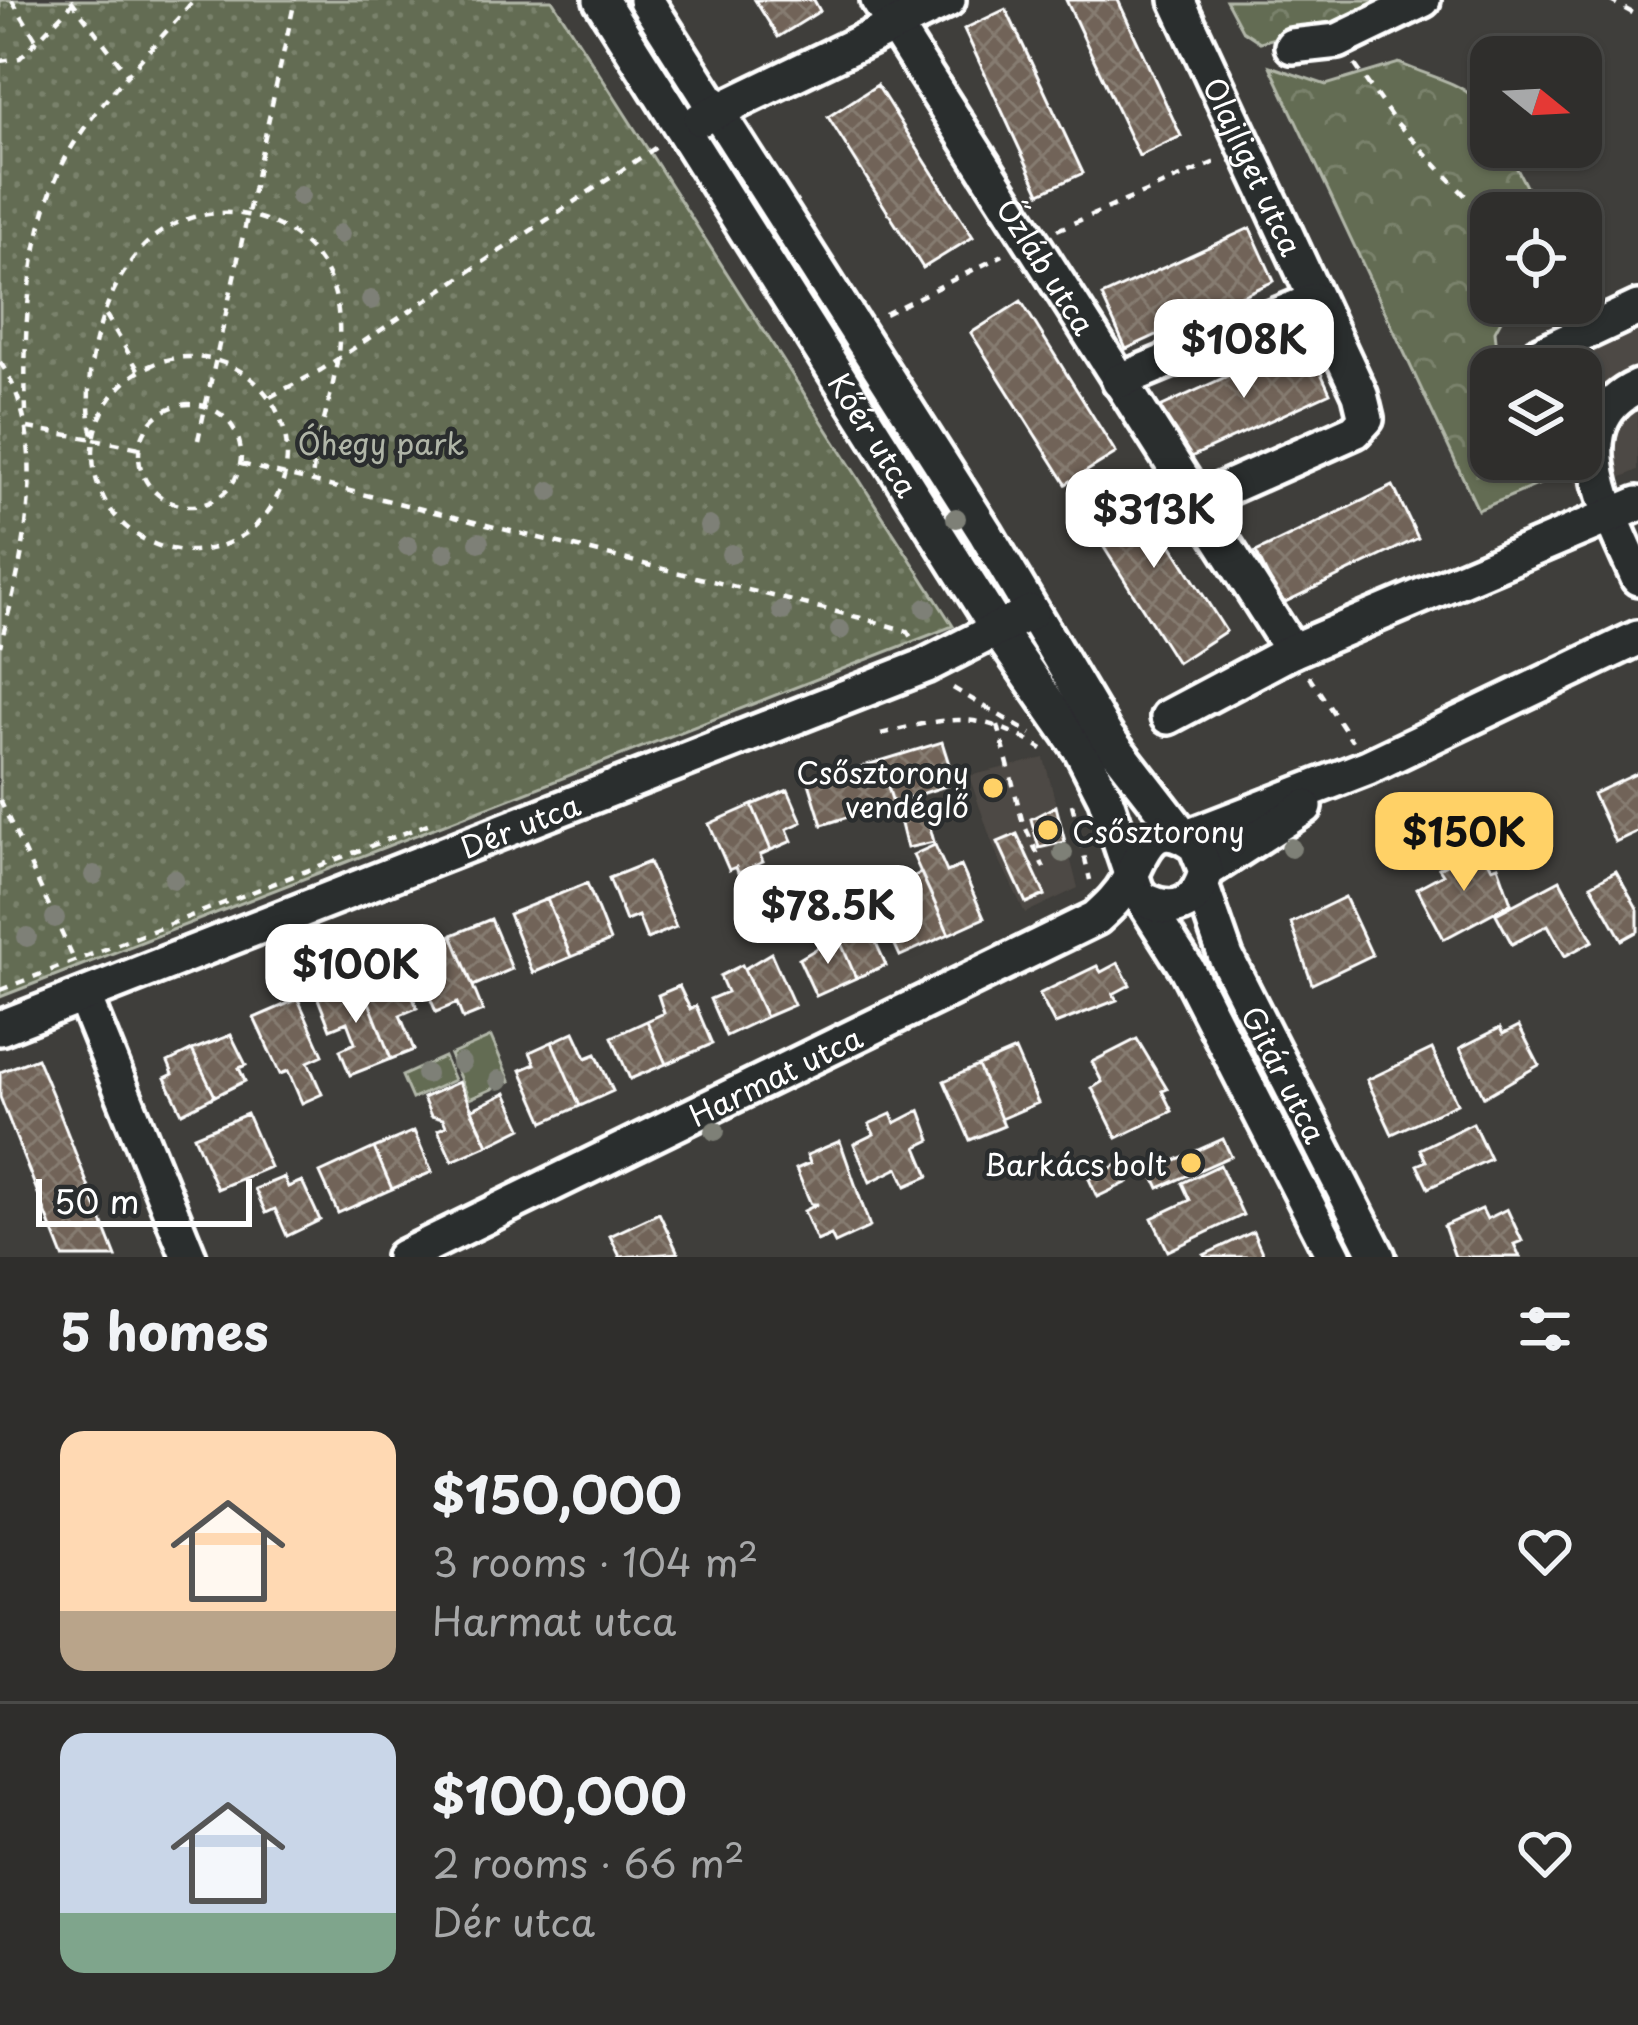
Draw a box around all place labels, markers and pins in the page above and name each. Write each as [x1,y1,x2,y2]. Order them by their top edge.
pin: $108K [1160,299,1328,401]
pin: $313K [1070,469,1238,571]
place label: Csősztorony vendéglő [796,749,969,828]
marker: Csősztorony vendéglő [980,775,1006,801]
pin: $150K [1380,792,1548,894]
place label: Csősztorony [1072,808,1245,853]
marker: Csősztorony [1035,817,1061,843]
pin: $78.5K [730,865,926,967]
pin: $100K [272,924,440,1026]
place label: Barkács bolt [984,1141,1167,1186]
marker: Barkács bolt [1178,1150,1204,1176]

